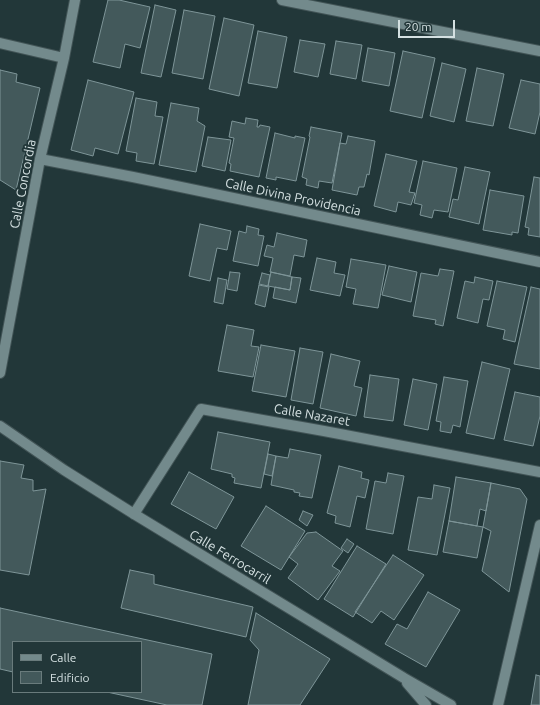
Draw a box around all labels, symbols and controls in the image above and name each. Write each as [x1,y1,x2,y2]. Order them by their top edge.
scale bar [400,12,457,38]
text: 20 m [405,20,432,33]
street label: Calle Concordia [7,138,39,230]
street label: Calle Divina Providencia [224,175,362,219]
street label: Calle Nazaret [273,401,351,429]
street label: Calle Ferrocarril [186,527,274,587]
legend [12,641,142,693]
text: Calle [50,651,76,664]
text: Edificio [50,671,90,684]

